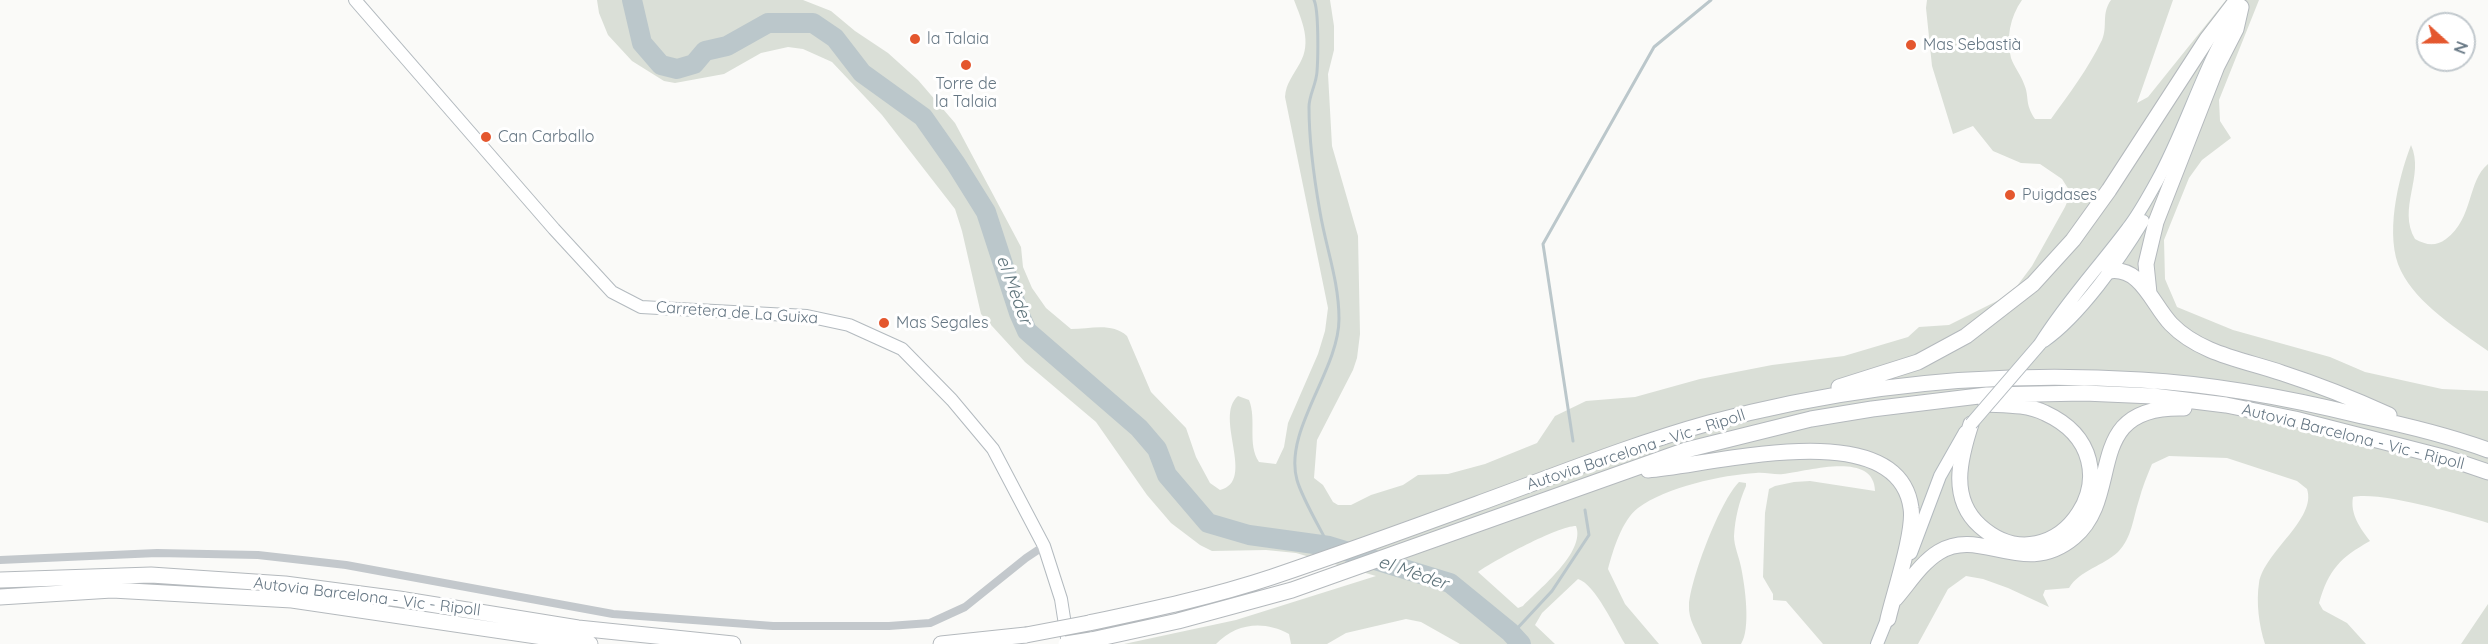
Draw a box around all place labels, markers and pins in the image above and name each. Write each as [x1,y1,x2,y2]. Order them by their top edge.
place label: la Talaia [927,29,989,49]
marker: la Talaia [908,32,922,46]
place label: Mas Sebastià [1923,35,2021,55]
marker: Mas Sebastià [1904,38,1918,52]
marker: Torre de la Talaia [959,58,973,72]
place label: Torre de la Talaia [935,74,997,112]
place label: Can Carballo [498,127,594,147]
marker: Can Carballo [479,130,493,144]
place label: Puigdases [2022,185,2097,205]
marker: Puigdases [2003,188,2017,202]
place label: Mas Segales [896,313,988,333]
marker: Mas Segales [877,316,891,330]

